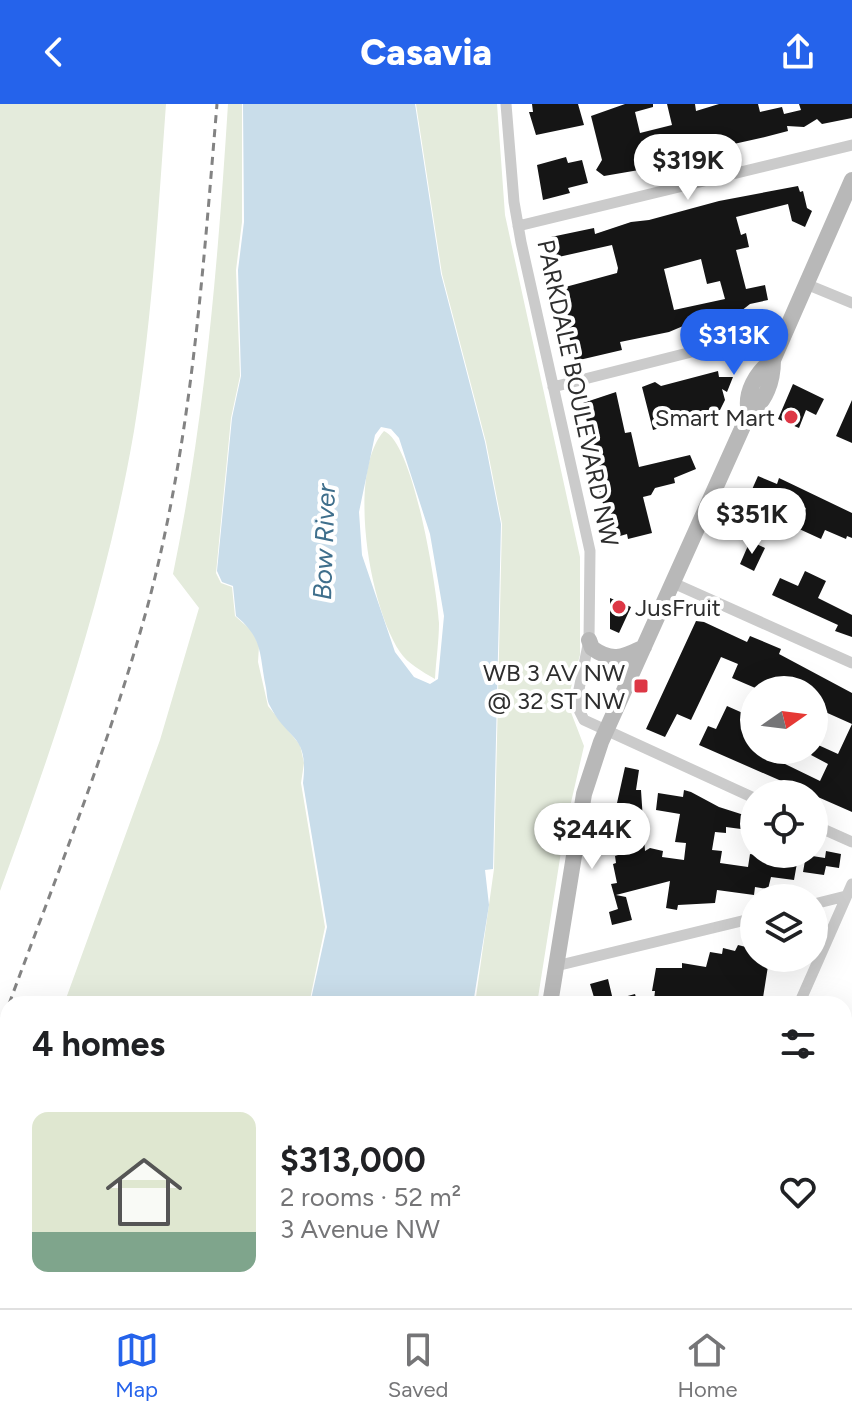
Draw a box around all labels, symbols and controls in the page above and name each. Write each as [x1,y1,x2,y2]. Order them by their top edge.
icon: back [32,30,76,74]
icon: share [776,30,820,74]
text: Casavia [360,31,492,74]
pin: $319K [632,134,744,202]
text: $319K [652,144,724,176]
street label: PARKDALE BOULEVARD NW [531,237,625,549]
pin: $313K [678,309,790,377]
text: $313K [698,319,770,351]
place label: Smart Mart [655,403,775,432]
marker: Smart Mart [782,408,800,426]
water label: Bow River [306,482,342,601]
pin: $351K [696,488,808,556]
text: $351K [716,498,788,530]
place label: JusFruit [635,593,721,622]
marker: JusFruit [610,598,628,616]
place label: WB 3 AV NW @ 32 ST NW [483,658,625,715]
north arrow [740,676,828,764]
map controls [740,676,828,972]
marker: WB 3 AV NW @ 32 ST NW [632,677,650,695]
button: locate [740,780,828,868]
pin: $244K [536,803,648,871]
text: $244K [552,813,632,845]
button: layers [740,884,828,972]
icon: filters [776,1022,820,1066]
text: 4 homes [32,1024,165,1065]
text: $313,000 [280,1140,426,1181]
icon: home [96,1144,192,1240]
icon: heart [776,1170,820,1214]
text: 2 rooms · 52 m² [280,1181,461,1213]
text: 3 Avenue NW [280,1213,440,1245]
tab: Map [115,1328,159,1403]
tab: Saved [388,1328,448,1403]
tab: Home [677,1328,737,1403]

